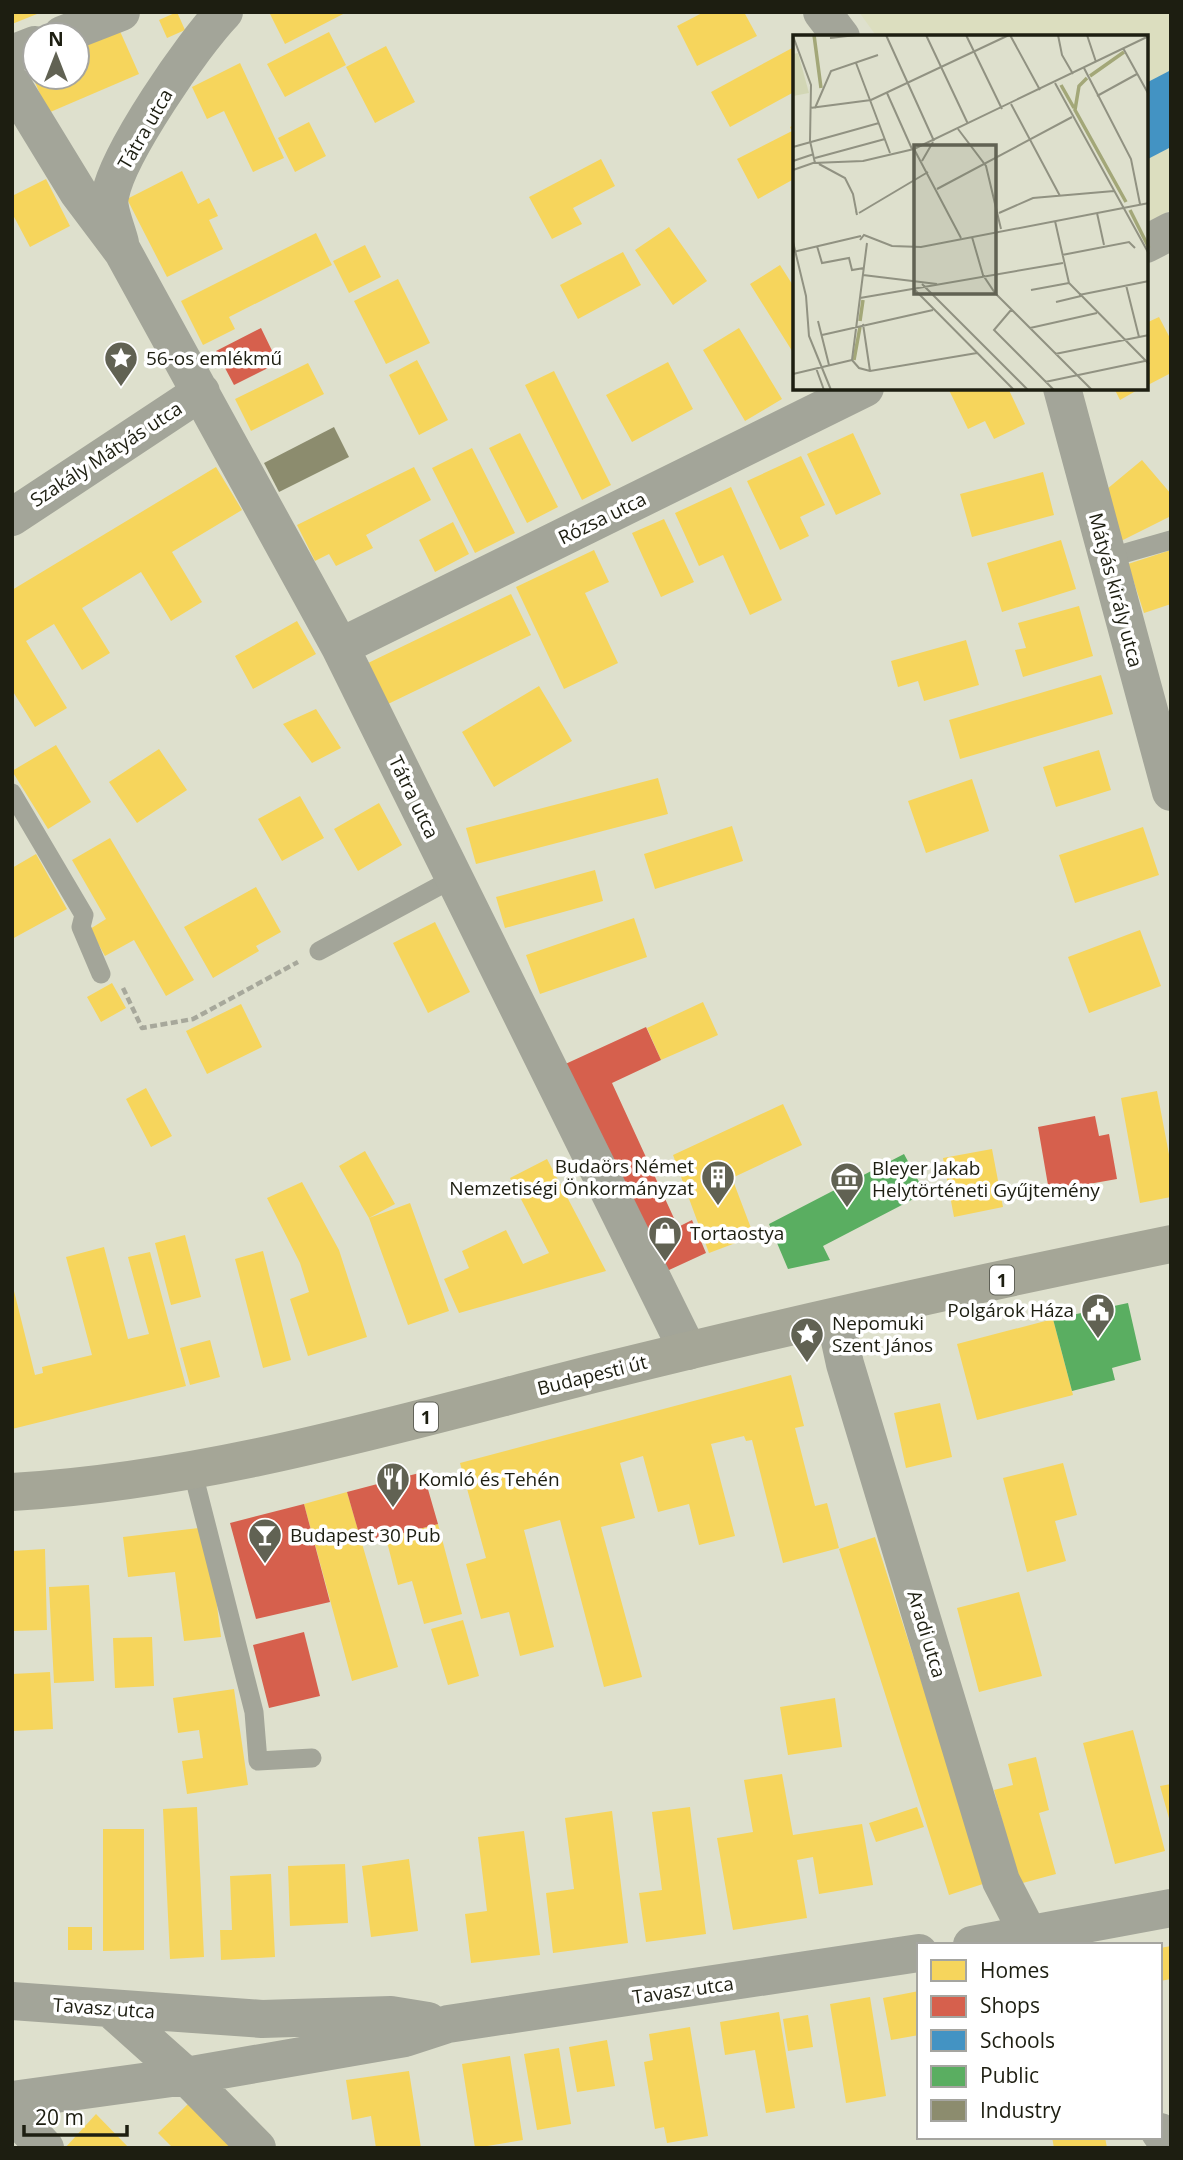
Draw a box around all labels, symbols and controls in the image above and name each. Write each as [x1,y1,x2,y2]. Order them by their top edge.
north arrow [21,21,91,91]
text: N [48,26,64,52]
inset map [793,35,1148,390]
street label: Tátra utca [111,84,179,174]
place icon: 56-os emlékmű [102,339,140,388]
place label: 56-os emlékmű [146,345,282,371]
street label: Szakály Mátyás utca [25,395,187,513]
street label: Rózsa utca [554,486,650,550]
street label: Mátyás király utca [1083,510,1149,670]
street label: Tátra utca [383,751,445,843]
place label: Budaörs Német Nemzetiségi Önkormányzat [449,1153,694,1201]
place label: Bleyer Jakab Helytörténeti Gyűjtemény [872,1155,1100,1203]
building icon: Budaörs Német Nemzetiségi Önkormányzat [699,1158,737,1207]
museum icon: Bleyer Jakab Helytörténeti Gyűjtemény [828,1160,866,1209]
shop icon: Tortaostya [646,1214,684,1263]
place label: Tortaostya [690,1220,784,1246]
road number: 1 [990,1266,1014,1294]
public building icon: Polgárok Háza [1079,1291,1117,1340]
place label: Polgárok Háza [947,1297,1074,1323]
place label: Nepomuki Szent János [832,1310,933,1358]
place icon: Nepomuki Szent János [788,1315,826,1364]
street label: Budapesti út [534,1349,650,1401]
road number: 1 [414,1402,438,1432]
restaurant icon: Komló és Tehén [374,1460,412,1509]
place label: Komló és Tehén [418,1466,560,1492]
bar icon: Budapest 30 Pub [246,1516,284,1565]
place label: Budapest 30 Pub [290,1522,441,1548]
street label: Aradi utca [901,1587,953,1681]
legend [917,1943,1162,2139]
text: Homes [980,1956,1049,1984]
street label: Tavasz utca [631,1970,735,2010]
street label: Tavasz utca [52,1991,156,2025]
text: Shops [980,1991,1040,2019]
text: Schools [980,2026,1055,2054]
text: Public [980,2061,1039,2089]
scale bar [24,2094,128,2138]
text: Industry [980,2096,1062,2124]
text: 20 m [35,2103,84,2131]

